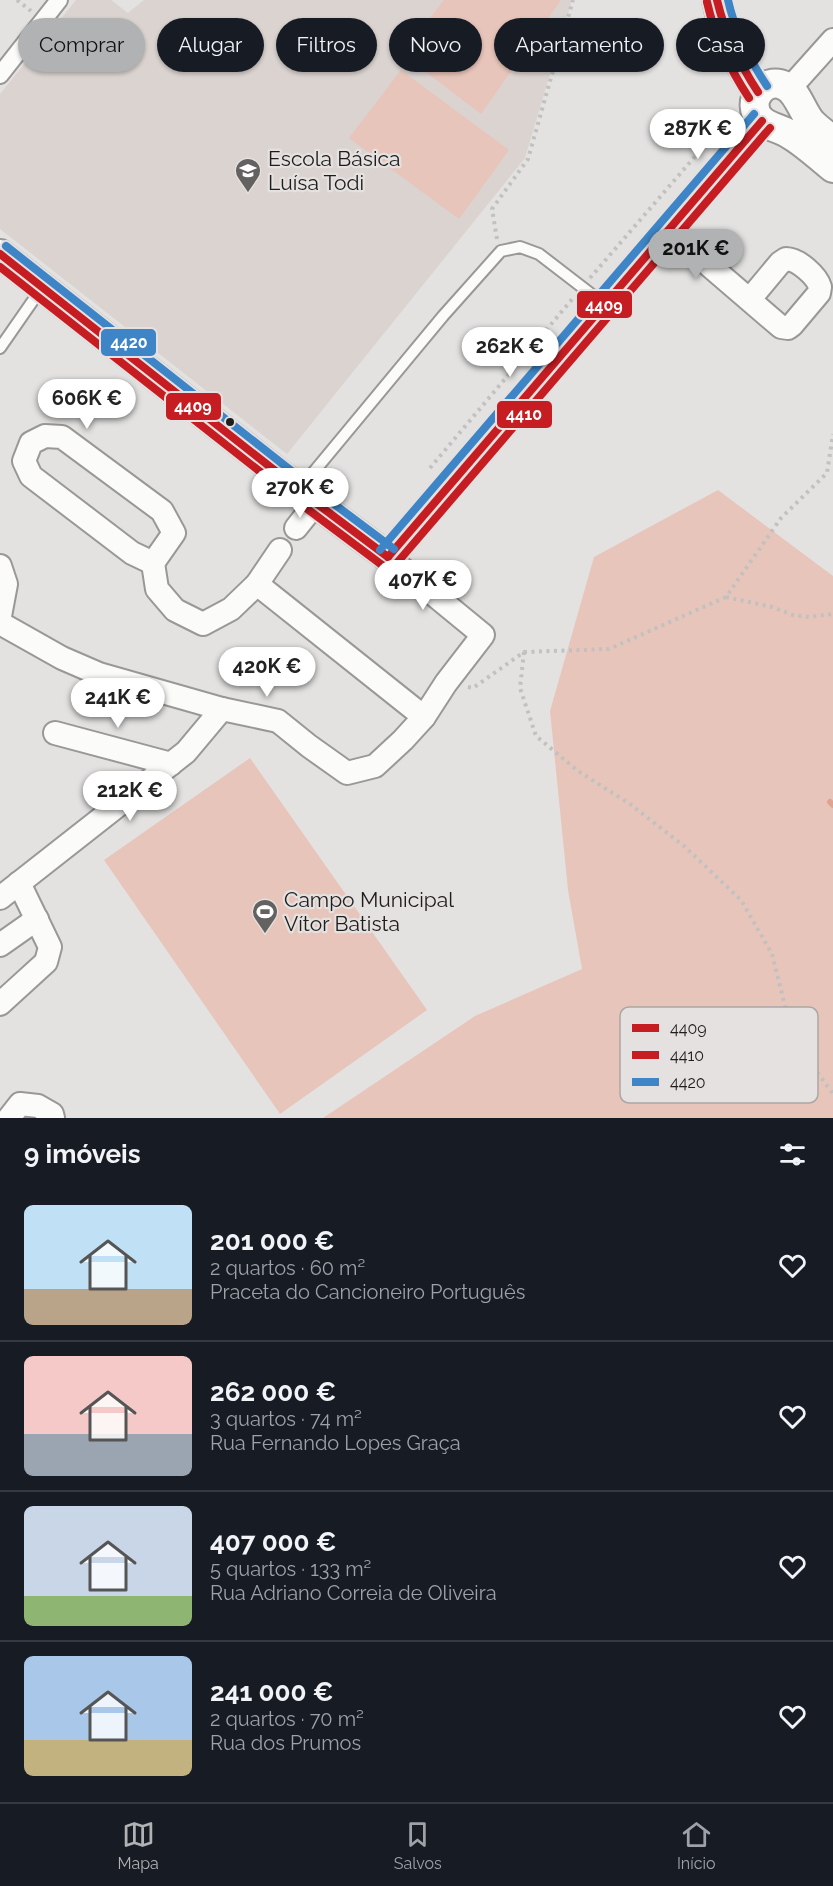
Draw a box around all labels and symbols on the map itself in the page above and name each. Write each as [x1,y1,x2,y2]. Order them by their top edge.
pin: 287K € [649,109,747,160]
place label: Escola Básica Luísa Todi [268,146,400,195]
school or university icon: Escola Básica Luísa Todi [233,156,263,194]
pin: 201K € [647,229,745,280]
line badge: 4409 [576,290,633,319]
text: 4409 [585,296,623,315]
pin: 262K € [461,327,559,378]
line badge: 4420 [100,328,157,357]
text: 4420 [110,333,148,352]
pin: 606K € [38,379,136,430]
line badge: 4409 [165,392,222,421]
text: 4409 [174,397,212,416]
line badge: 4410 [496,400,553,429]
text: 4410 [506,405,542,424]
unlabelled marker [224,416,236,428]
pin: 270K € [251,468,349,519]
pin: 407K € [374,560,472,611]
pin: 420K € [218,647,316,698]
pin: 241K € [69,678,167,729]
pin: 212K € [81,771,179,822]
place label: Campo Municipal Vítor Batista [284,887,454,936]
sports icon: Campo Municipal Vítor Batista [250,897,280,935]
legend [620,1007,818,1103]
text: 4409 [670,1019,707,1038]
text: 4410 [670,1046,704,1065]
text: 4420 [670,1073,706,1092]

